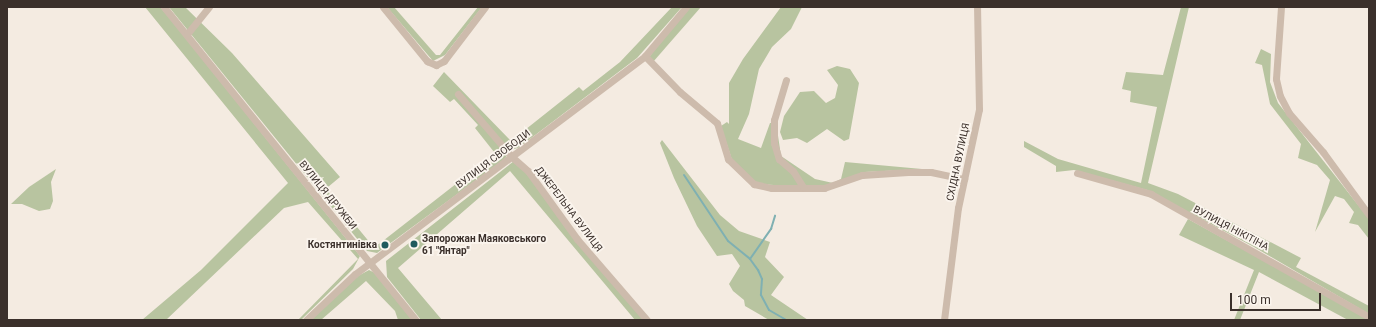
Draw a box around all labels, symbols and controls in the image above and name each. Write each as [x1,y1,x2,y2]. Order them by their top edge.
street label: СХІДНА ВУЛИЦЯ [944,122,972,202]
street label: ВУЛИЦЯ СВОБОДИ [454,127,532,191]
street label: ВУЛИЦЯ ДРУЖБИ [297,158,359,232]
street label: ДЖЕРЕЛЬНА ВУЛИЦЯ [533,164,605,254]
street label: ВУЛИЦЯ НІКІТІНА [1191,203,1271,253]
place label: Запорожан Маяковського 61 "Янтар" [422,232,546,256]
place label: Костянтинівка [308,239,377,251]
marker: Запорожан Маяковського 61 "Янтар" [409,239,419,249]
marker: Костянтинівка [380,240,390,250]
scale bar [1232,285,1323,311]
text: 100 m [1237,293,1271,307]

